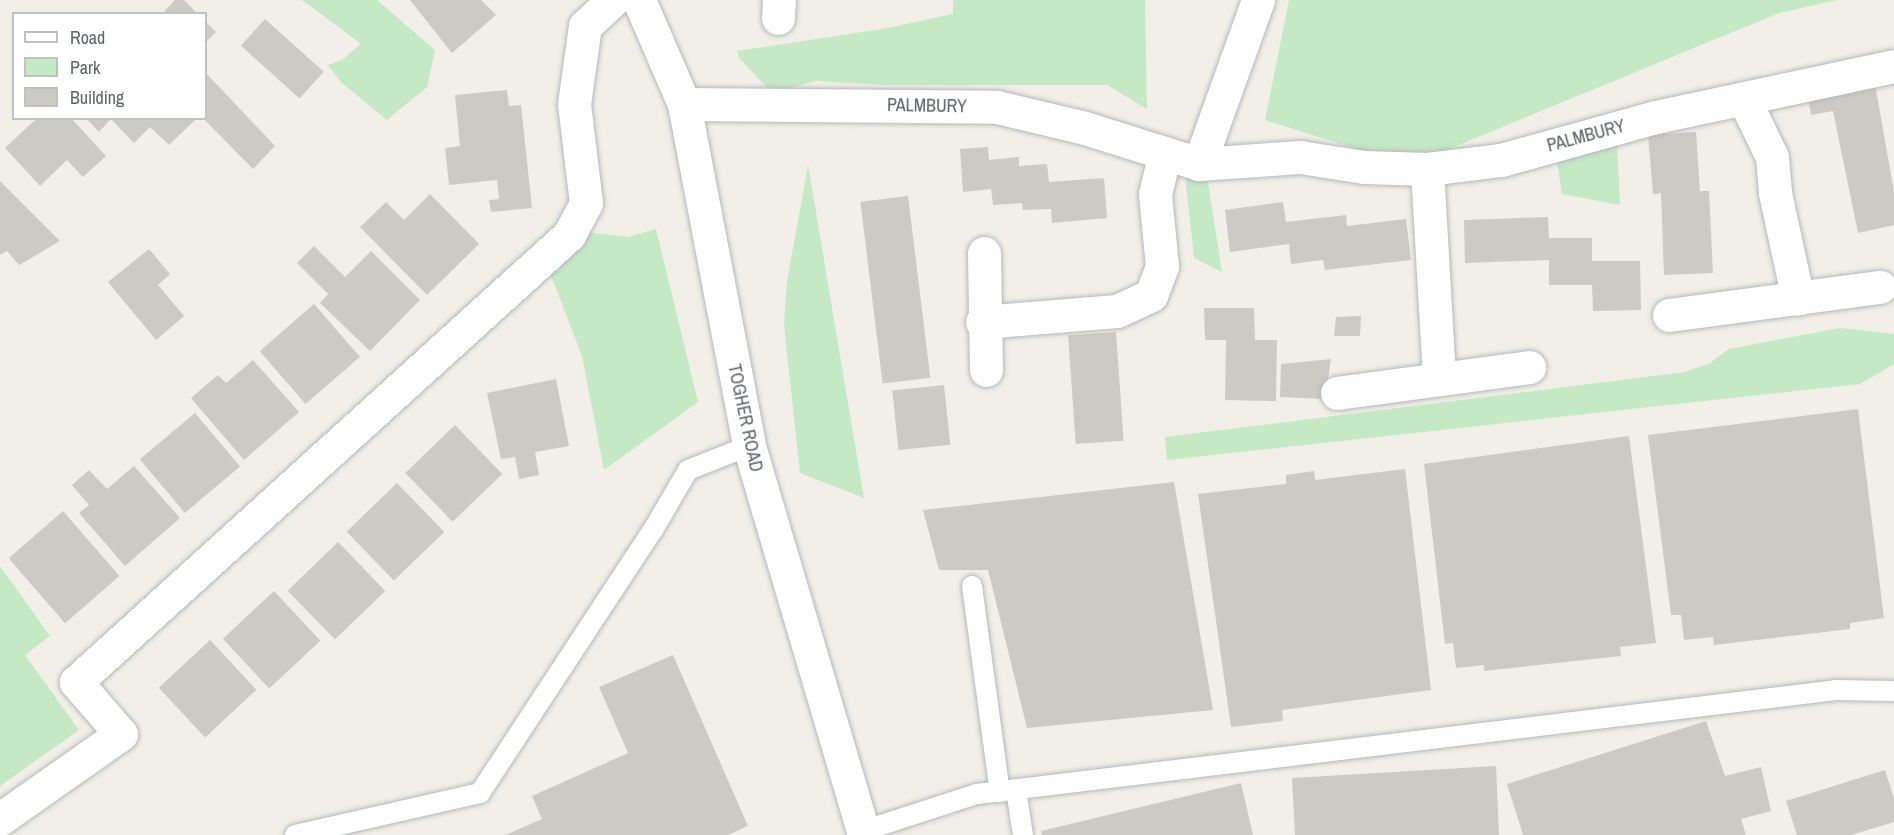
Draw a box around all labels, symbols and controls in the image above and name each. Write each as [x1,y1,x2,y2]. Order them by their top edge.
legend [12,12,207,120]
text: Road [70,25,105,50]
text: Park [70,55,100,80]
text: Building [70,85,124,110]
street label: PALMBURY [887,95,967,117]
street label: PALMBURY [1545,115,1627,157]
street label: TOGHER ROAD [723,362,767,474]

